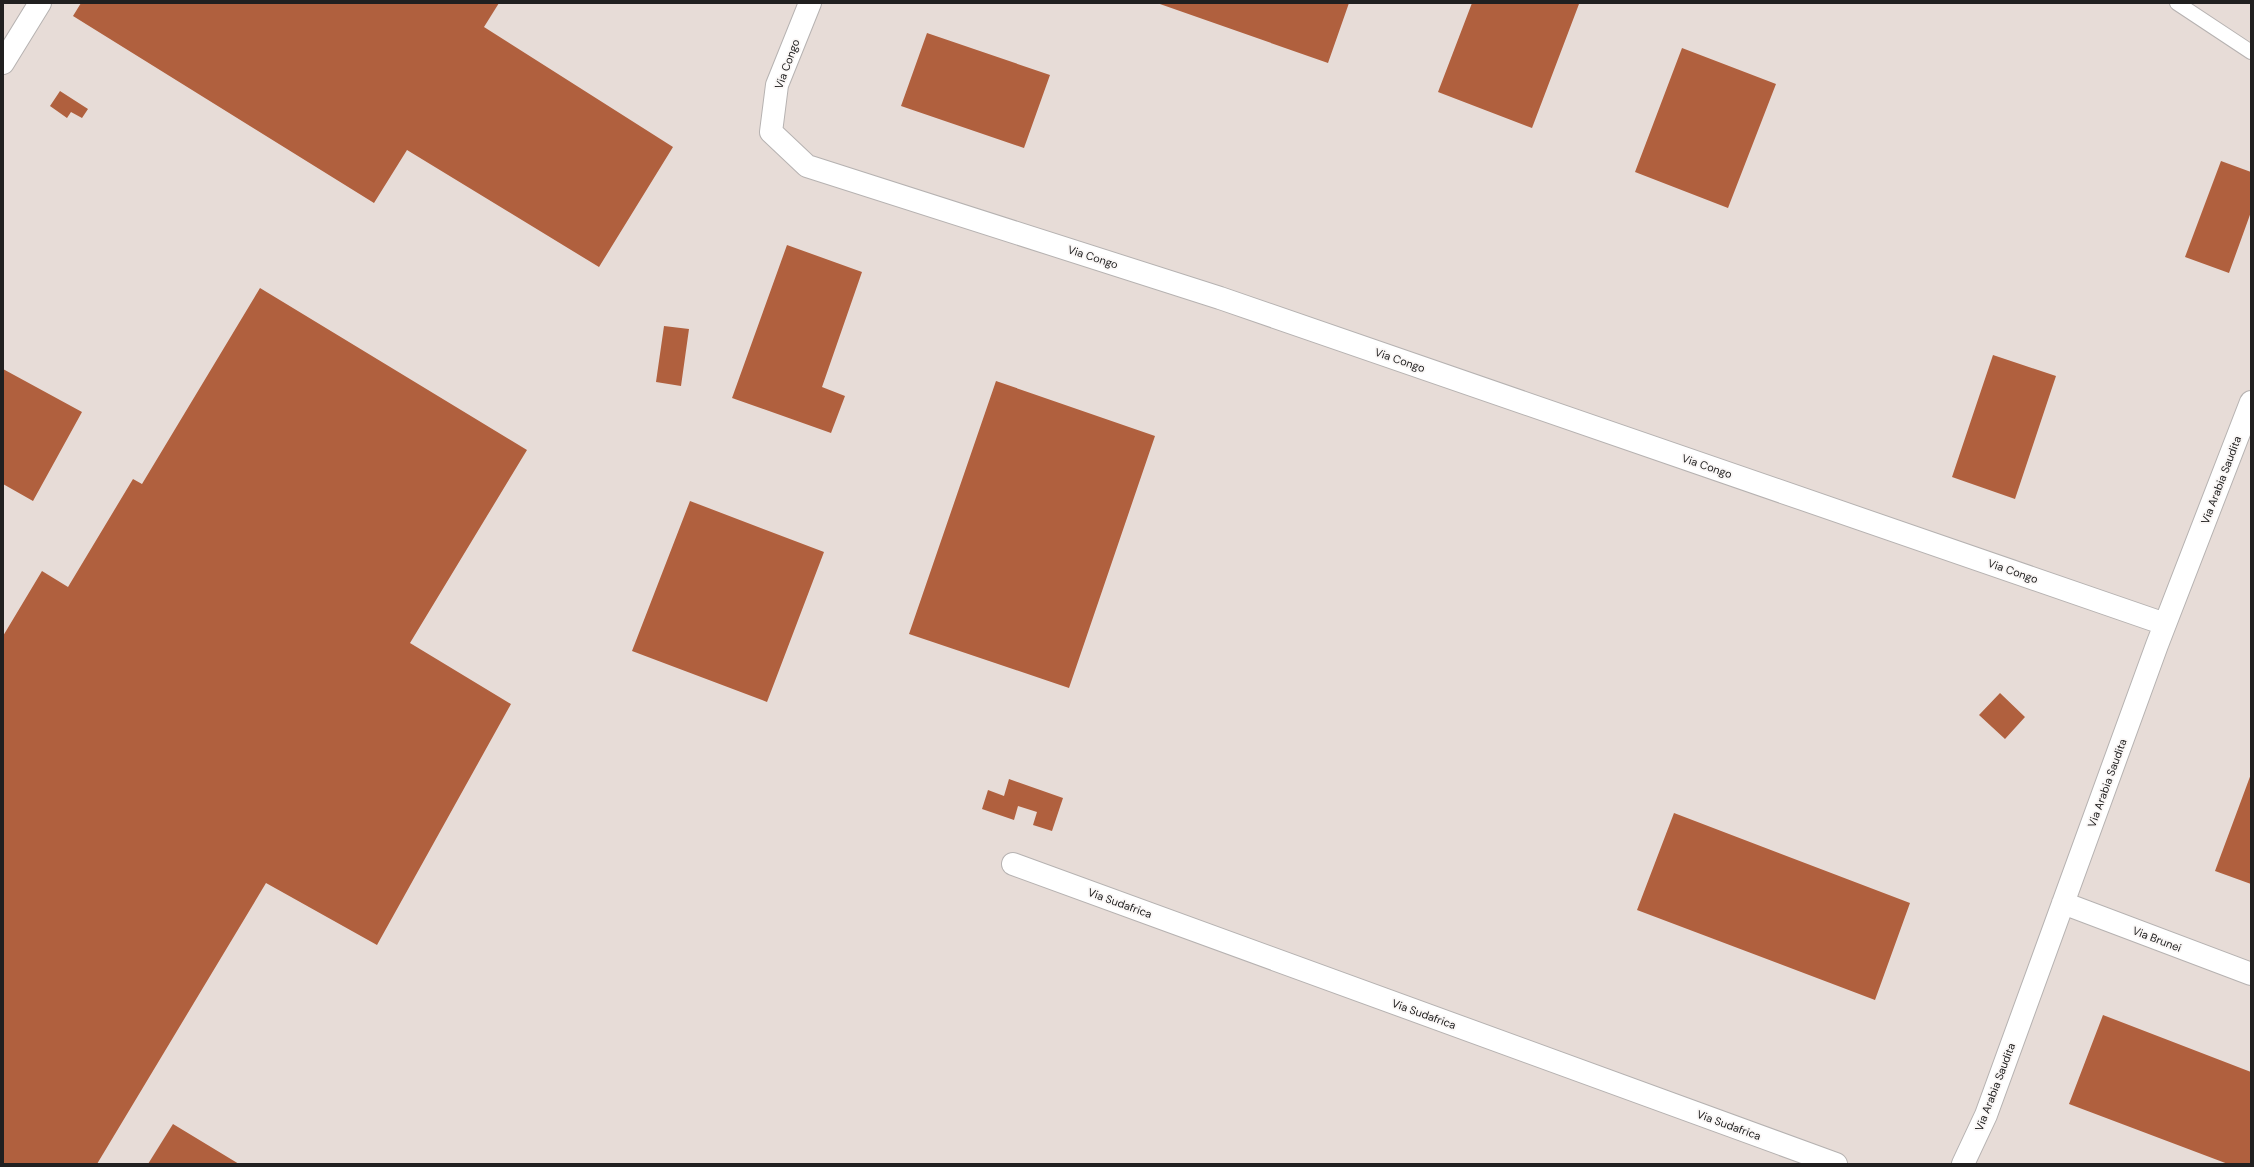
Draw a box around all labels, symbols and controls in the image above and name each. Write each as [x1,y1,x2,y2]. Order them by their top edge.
street label: Via Congo [772,37,802,91]
street label: Via Congo [1066,242,1120,272]
street label: Via Congo [1373,345,1427,375]
street label: Via Arabia Saudita [2198,434,2244,526]
street label: Via Congo [1680,451,1734,481]
street label: Via Congo [1986,556,2040,586]
street label: Via Arabia Saudita [2084,737,2130,829]
street label: Via Sudafrica [1086,885,1154,921]
street label: Via Brunei [2131,923,2183,955]
street label: Via Sudafrica [1390,996,1458,1032]
street label: Via Arabia Saudita [1972,1041,2018,1133]
street label: Via Sudafrica [1695,1107,1763,1143]

